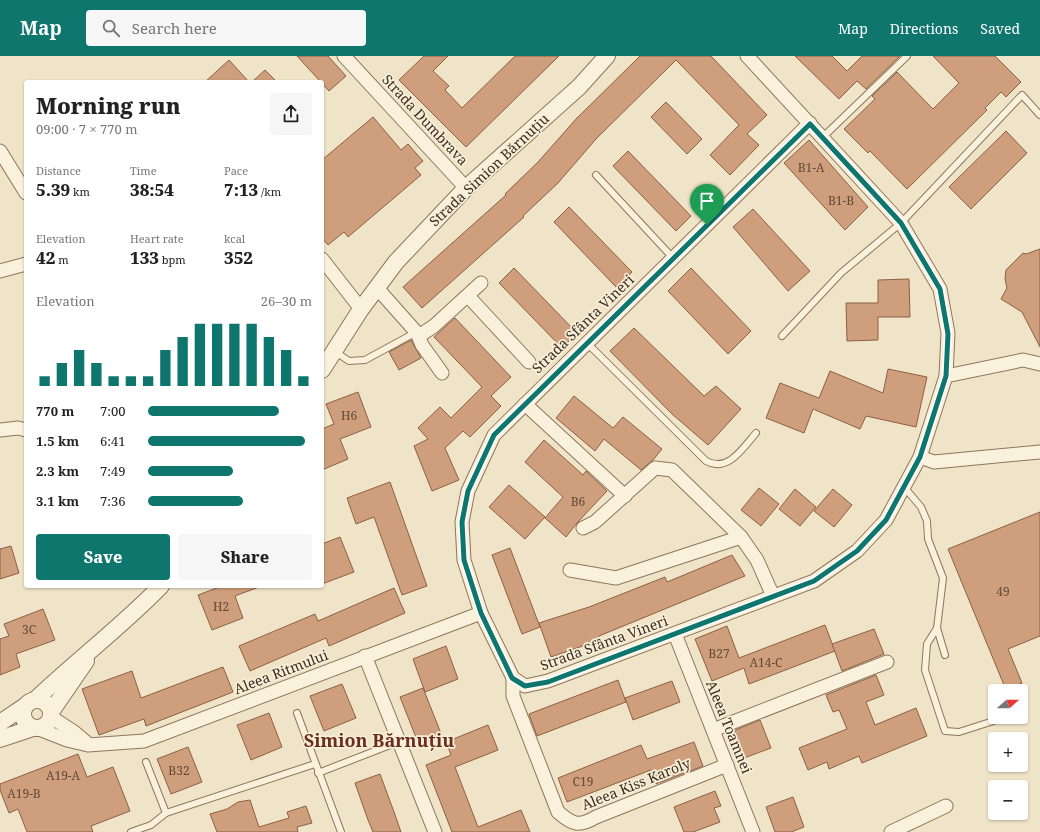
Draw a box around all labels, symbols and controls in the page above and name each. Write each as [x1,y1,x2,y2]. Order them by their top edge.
search box [86,10,366,46]
text: Map [20,15,62,41]
icon: search [100,17,122,39]
text: Search here [132,18,217,38]
text: Map [838,19,868,38]
text: Directions [890,19,958,38]
text: Saved [980,19,1020,38]
street label: Strada Dumbrava [378,70,473,169]
text: Morning run [36,90,181,120]
button: share [270,93,312,135]
street label: Strada Simion Bărnuțiu [425,109,553,230]
text: 09:00 · 7 × 770 m [36,120,138,138]
house number: B1-A [798,159,825,176]
text: Distance [36,163,81,178]
text: Time [130,163,157,178]
text: Pace [224,163,248,178]
text: 5.39 [36,178,70,201]
text: 38:54 [130,178,174,201]
text: 7:13 [224,178,258,201]
text: km [70,184,90,199]
text: /km [258,184,281,199]
pin [690,184,724,225]
icon: arrive [696,190,718,212]
house number: B1-B [828,192,854,209]
text: Elevation [36,231,86,246]
text: Heart rate [130,231,184,246]
text: kcal [224,231,245,246]
text: 42 [36,246,55,269]
text: 133 [130,246,159,269]
text: 352 [224,246,253,269]
text: m [55,252,69,267]
text: bpm [159,252,186,267]
street label: Strada Sfânta Vineri [528,270,638,377]
text: Elevation [36,292,95,310]
text: 26–30 m [261,292,312,310]
text: 770 m [36,402,74,420]
text: 7:00 [100,402,126,420]
house number: H6 [341,407,357,424]
text: 1.5 km [36,432,79,450]
text: 6:41 [100,432,126,450]
text: 2.3 km [36,462,79,480]
text: 7:49 [100,462,126,480]
text: 3.1 km [36,492,79,510]
text: 7:36 [100,492,126,510]
house number: B6 [571,493,586,510]
button: Save [36,534,170,580]
button: Share [178,534,312,580]
house number: 49 [996,583,1010,600]
house number: H2 [213,598,229,615]
street label: Strada Sfânta Vineri [537,610,671,674]
house number: 3C [22,621,36,638]
street label: Aleea Ritmului [231,645,331,698]
house number: B27 [708,645,730,662]
house number: A14-C [750,654,782,671]
street label: Aleea Toamnei [702,677,757,777]
north arrow [988,684,1028,724]
map controls [988,684,1028,820]
district label: Simion Bărnuțiu [304,728,454,752]
button: + [988,732,1028,772]
street label: Aleea Kiss Karoly [579,753,693,814]
house number: B32 [168,762,190,779]
house number: A19-A [46,767,81,784]
house number: C19 [573,773,593,790]
button: − [988,780,1028,820]
house number: A19-B [7,785,41,802]

